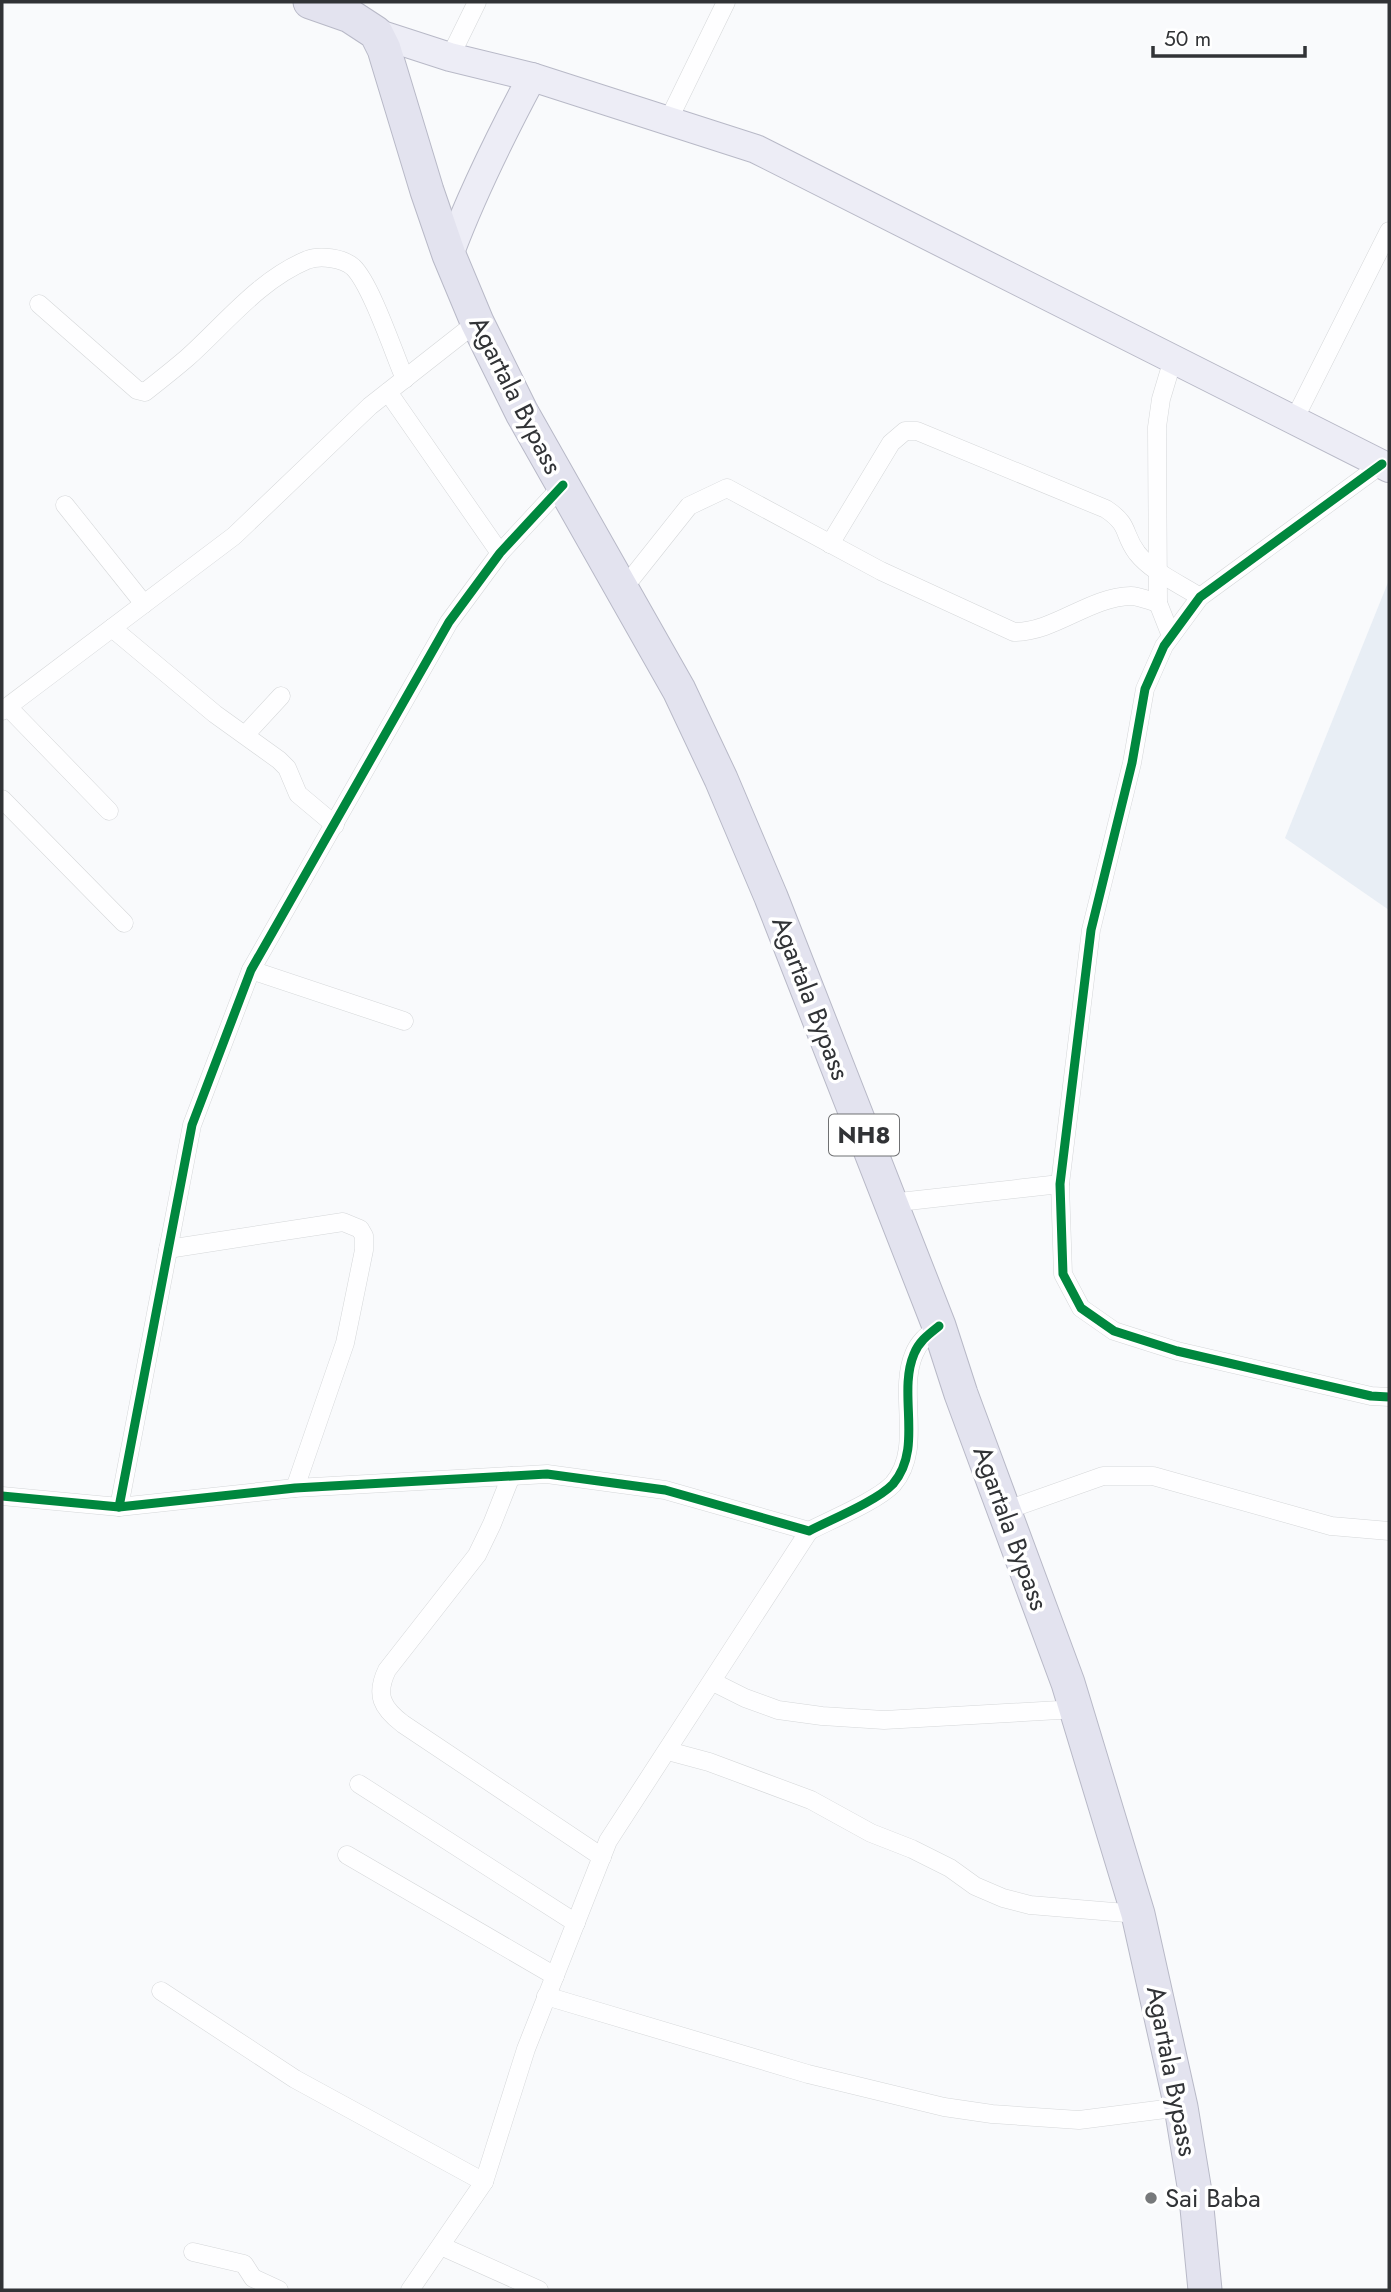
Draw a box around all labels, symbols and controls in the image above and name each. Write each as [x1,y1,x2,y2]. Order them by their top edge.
scale bar [1153,14,1305,58]
text: 50 m [1164,24,1211,54]
street label: Agartala Bypass [460,309,572,481]
street label: Agartala Bypass [762,911,860,1085]
road number: NH8 [829,1114,899,1156]
street label: Agartala Bypass [964,1440,1058,1616]
street label: Agartala Bypass [1137,1983,1207,2159]
place label: Sai Baba [1165,2179,1261,2217]
marker: Sai Baba [1143,2190,1159,2206]

